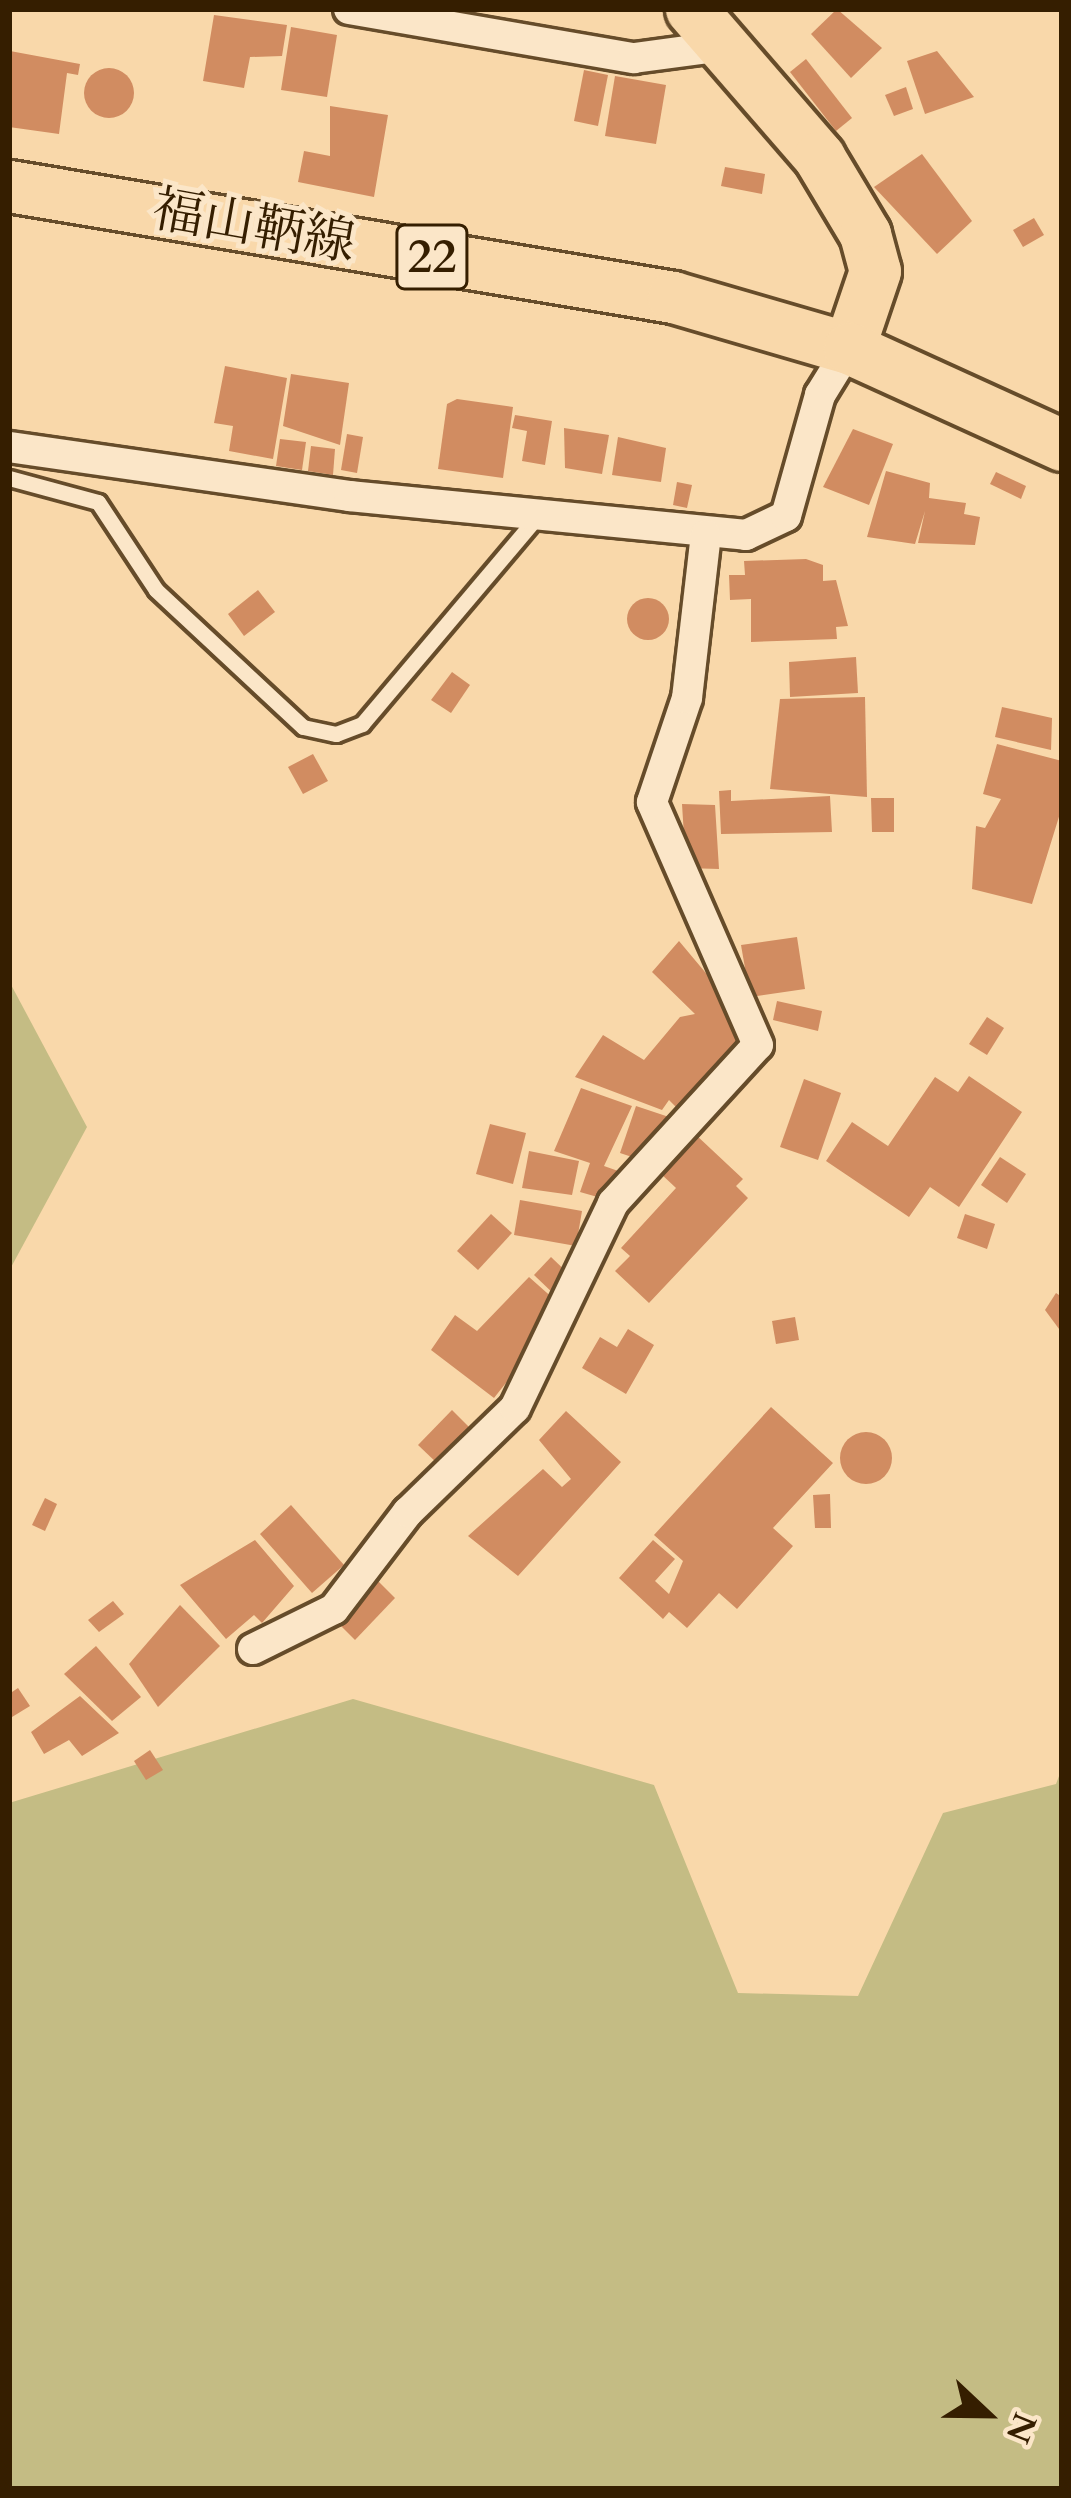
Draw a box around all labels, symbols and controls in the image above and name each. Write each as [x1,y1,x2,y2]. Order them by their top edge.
street label: 福山鞆線 [148,179,360,275]
road number: 22 [393,215,471,299]
north arrow [927,2354,1047,2474]
text: N [995,2406,1047,2449]

